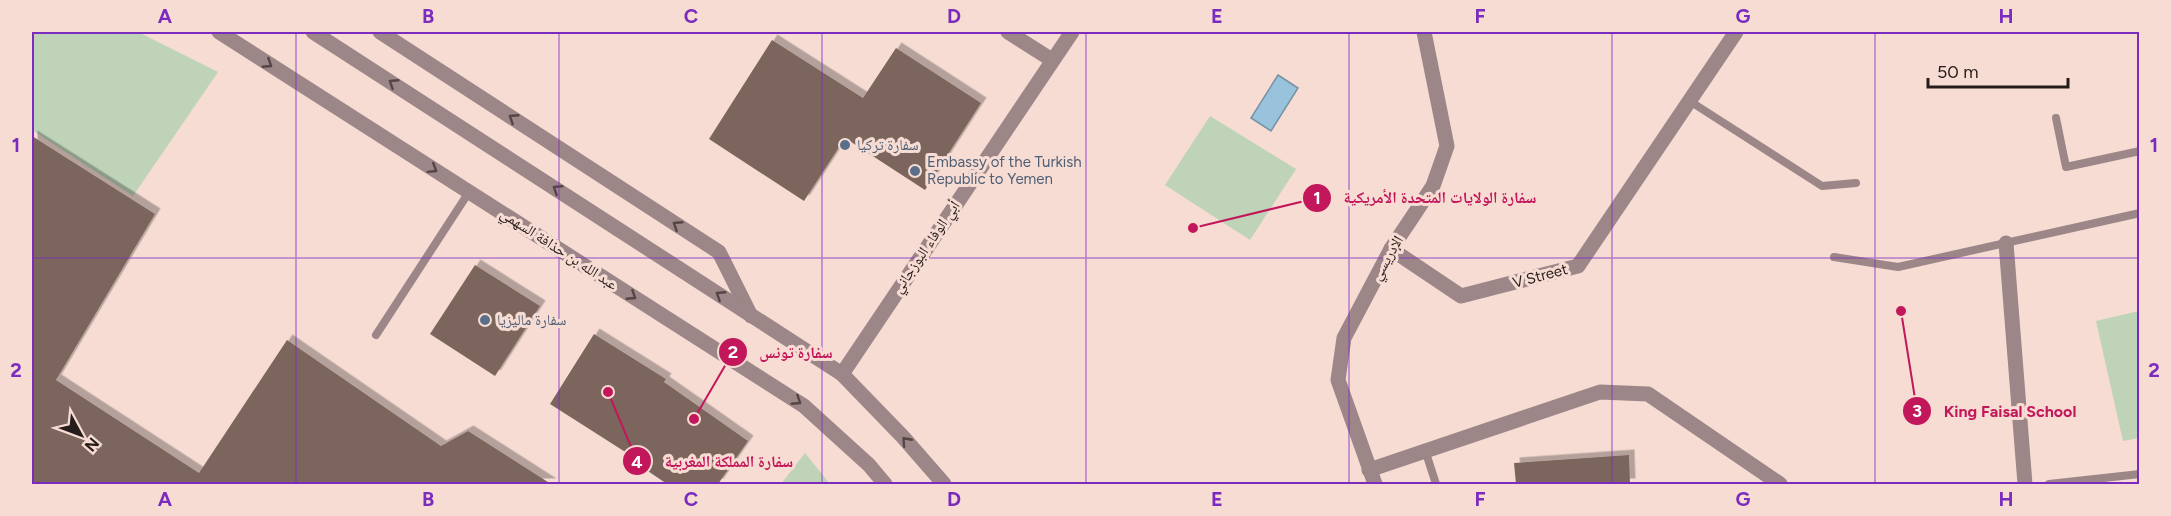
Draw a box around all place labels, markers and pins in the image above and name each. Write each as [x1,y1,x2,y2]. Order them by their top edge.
place label: سفارة تركيا [857,136,919,154]
marker: سفارة تركيا [838,138,852,152]
place label: Embassy of the Turkish Republic to Yemen [927,153,1082,188]
marker: Embassy of the Turkish Republic to Yemen [908,164,922,178]
callout: سفارة الولايات المتحدة الأمريكية [1302,181,1549,215]
place label: سفارة ماليزيا [497,311,566,329]
marker: سفارة ماليزيا [478,313,492,327]
callout: سفارة تونس [718,335,845,369]
callout: King Faisal School [1902,394,2088,428]
callout: سفارة المملكة المغربية [622,444,805,478]

